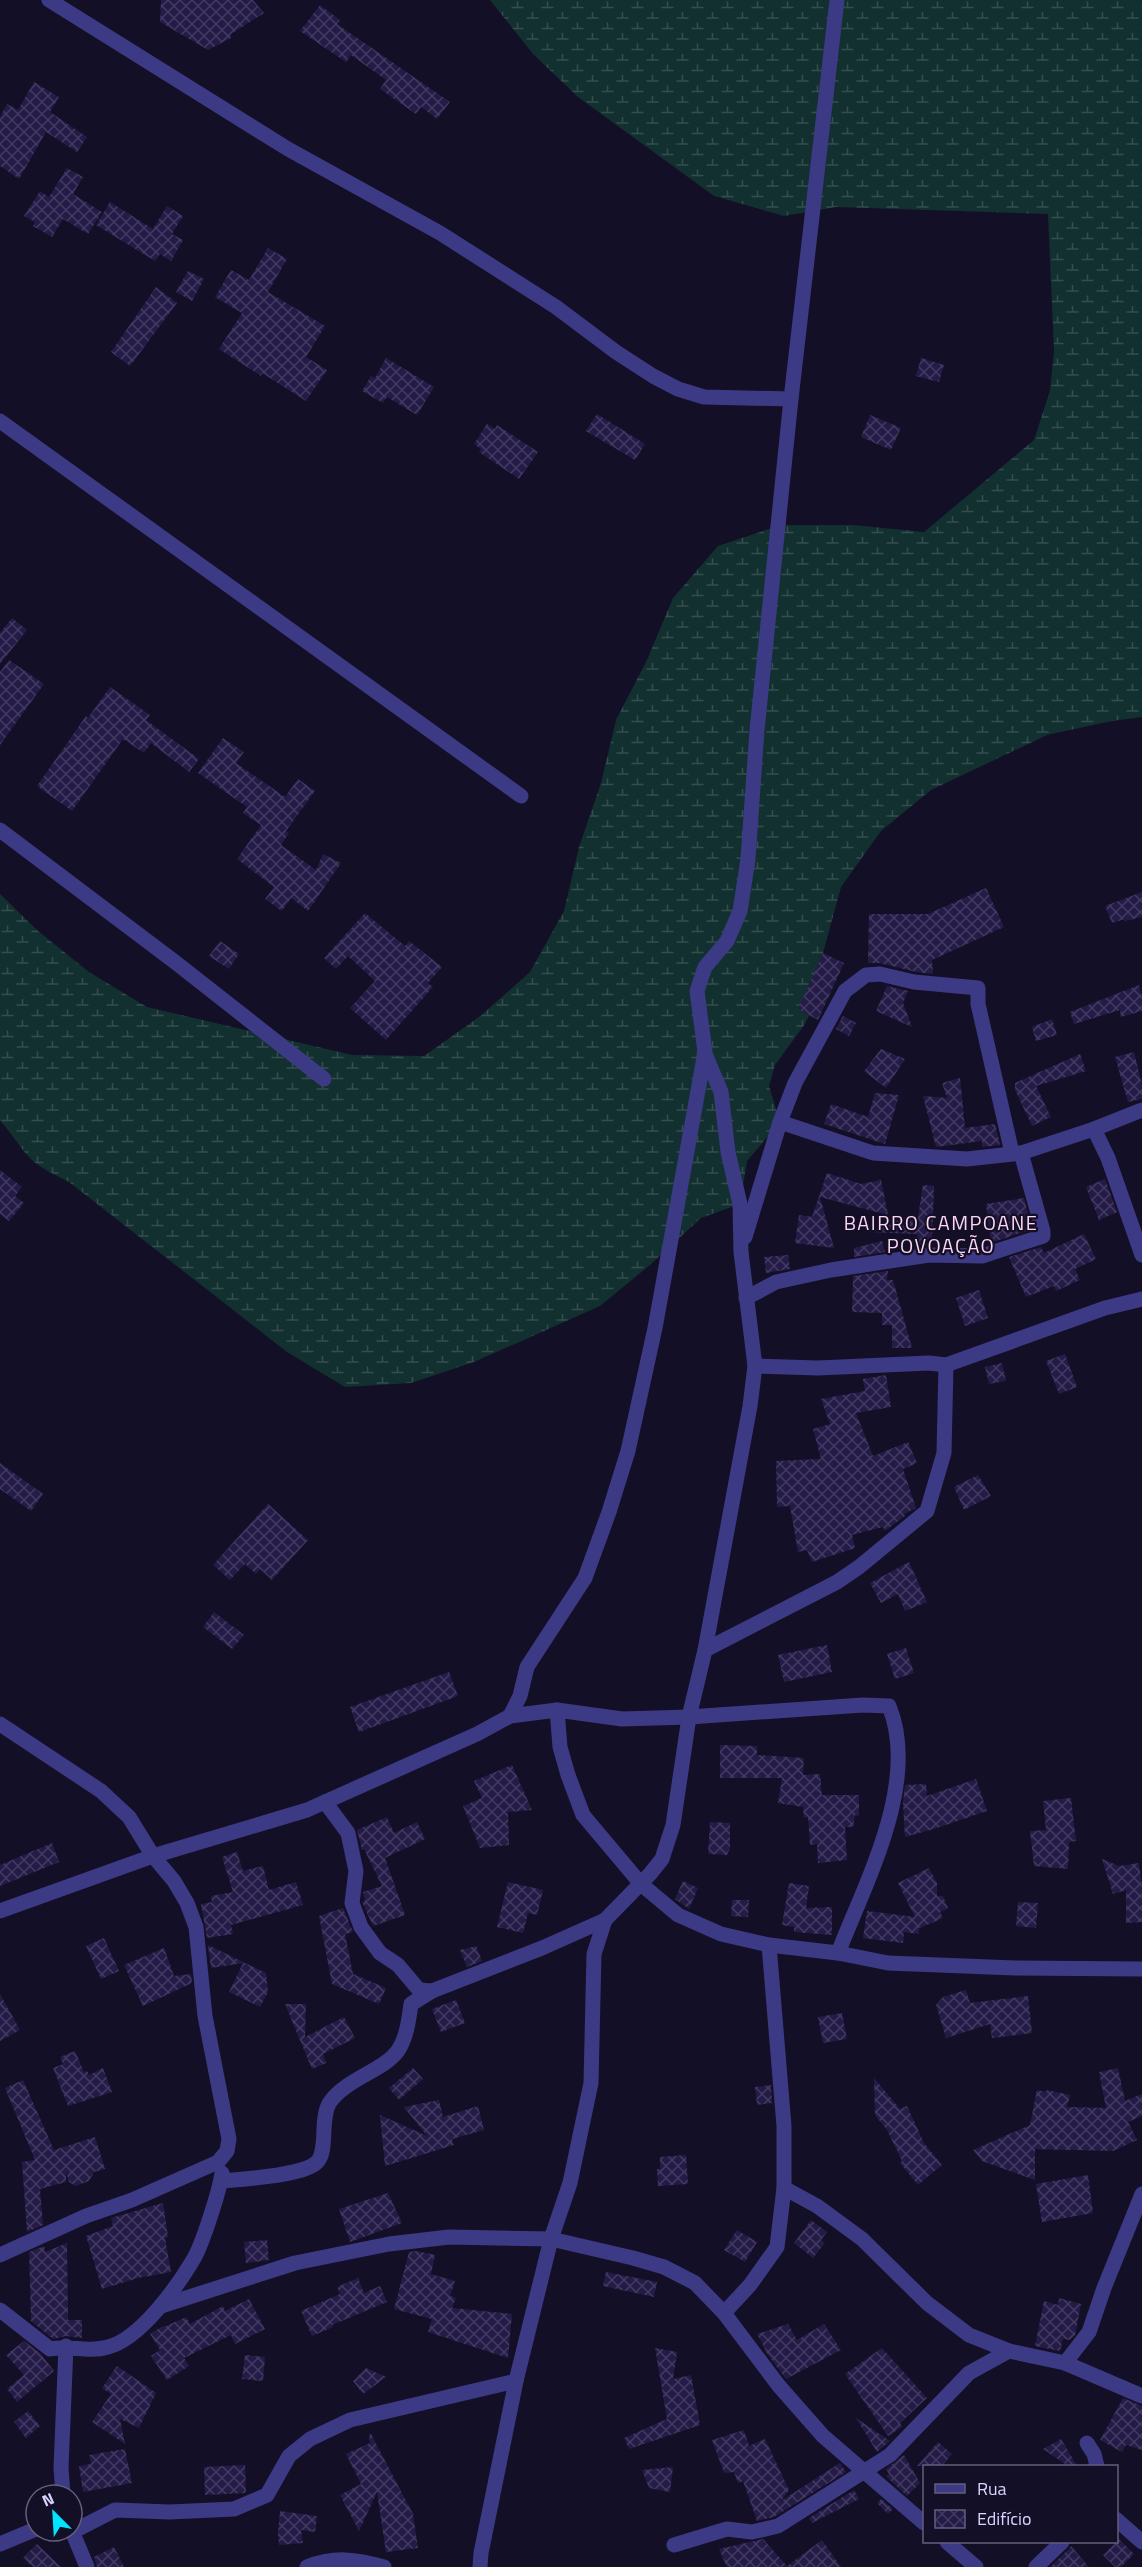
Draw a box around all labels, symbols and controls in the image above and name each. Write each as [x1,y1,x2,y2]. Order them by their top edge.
district label: BAIRRO CAMPOANE POVOAÇÃO [844,1207,1038,1261]
legend [923,2465,1118,2543]
text: Rua [977,2475,1007,2502]
north arrow [24,2483,84,2543]
text: N [38,2486,58,2513]
text: Edifício [977,2505,1031,2532]

